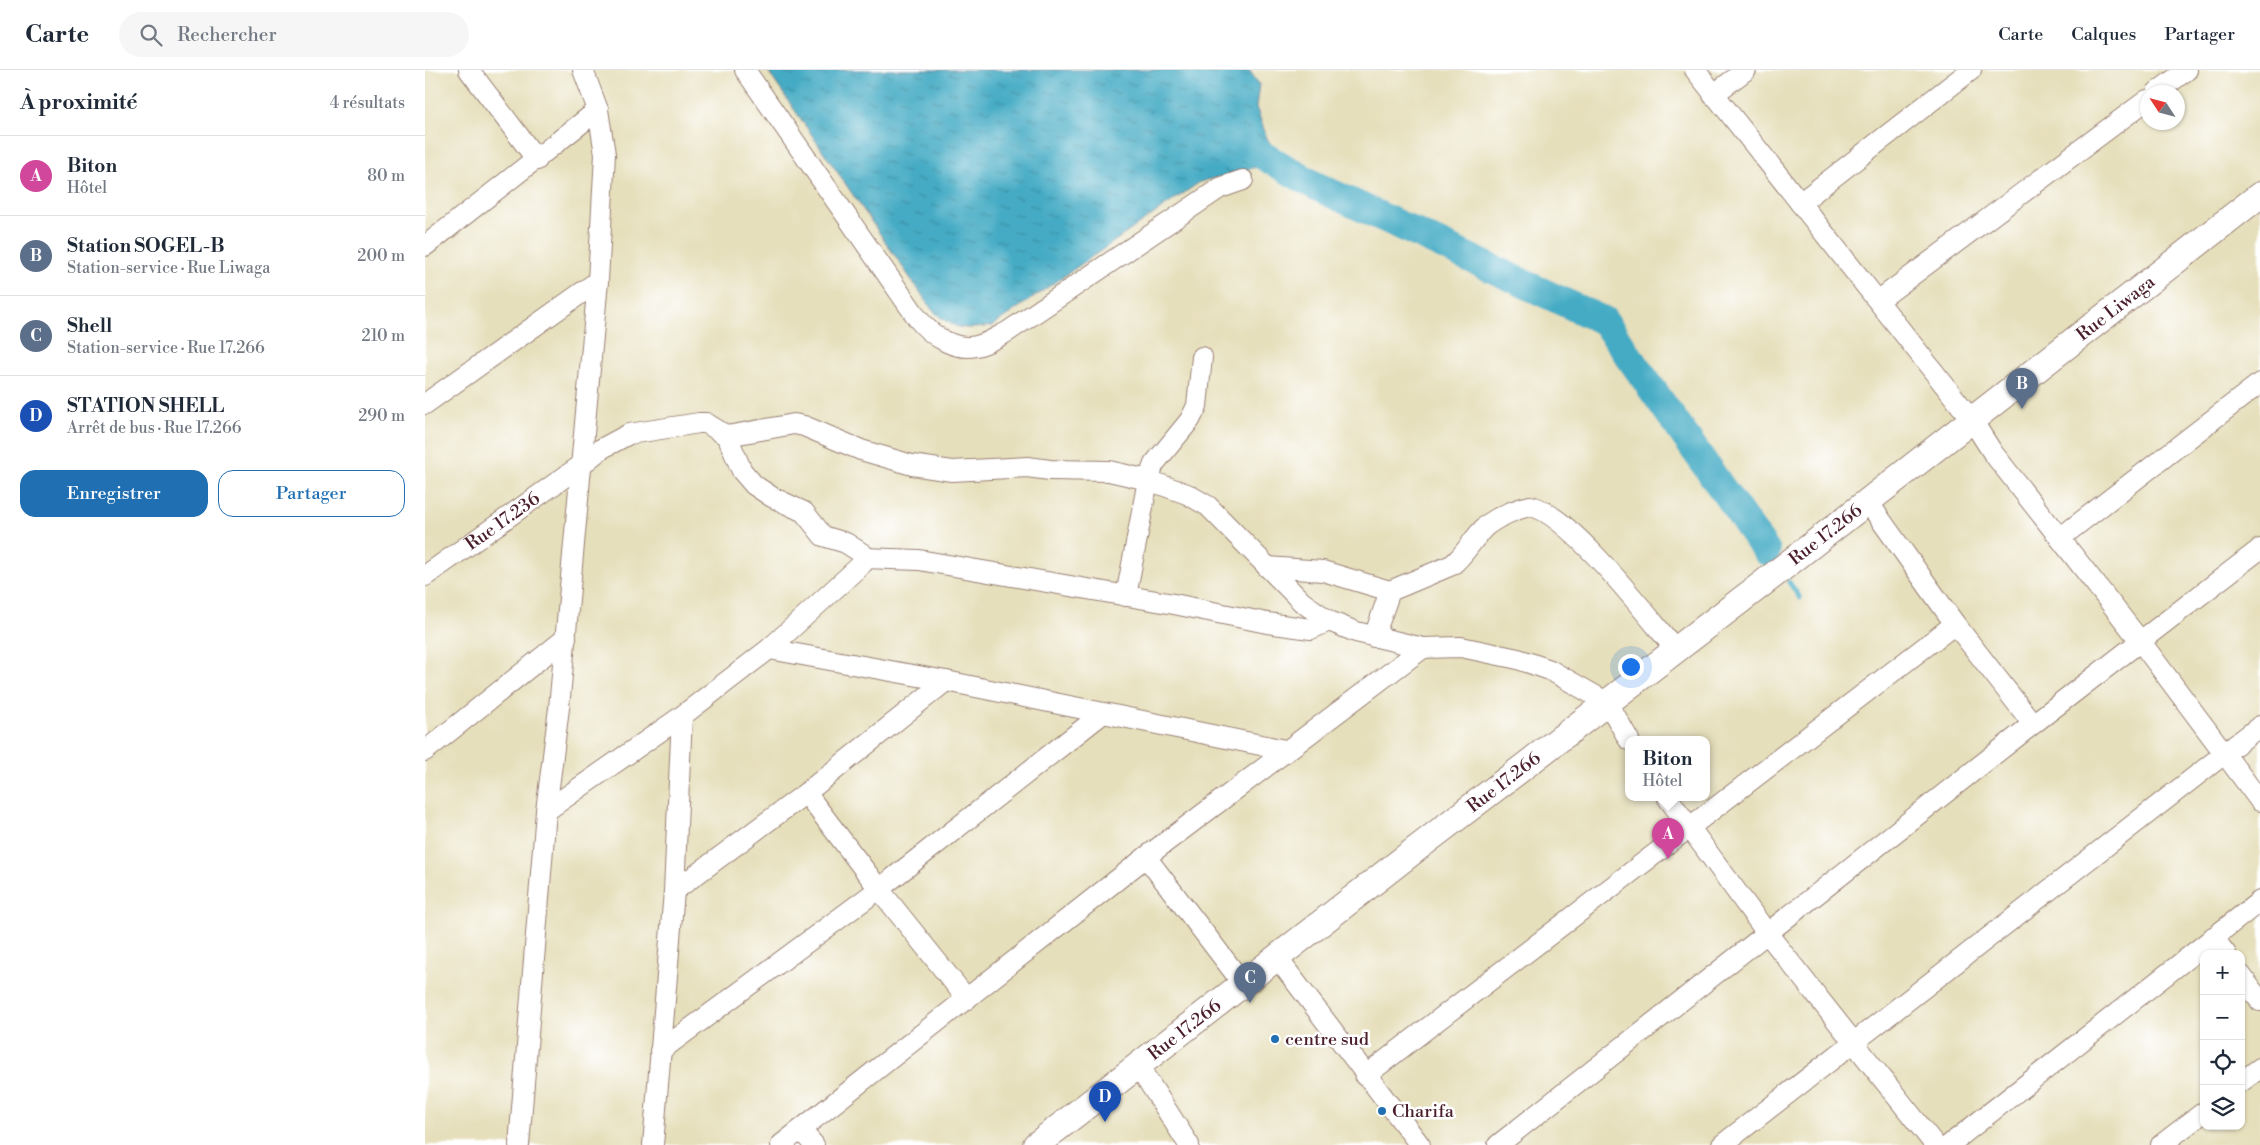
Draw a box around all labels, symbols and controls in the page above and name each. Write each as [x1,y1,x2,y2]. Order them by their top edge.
search box [119,12,469,57]
text: Carte [25,20,89,50]
icon: search [137,21,165,49]
text: Rechercher [177,23,277,47]
text: Carte [1998,23,2043,46]
text: Calques [2071,23,2136,46]
text: Partager [2164,23,2235,46]
north arrow [2140,85,2185,130]
text: À proximité [20,90,137,116]
text: 4 résultats [330,93,405,113]
text: Biton [67,154,117,178]
text: A [30,166,42,186]
text: 80 m [367,166,405,186]
text: Hôtel [67,178,107,198]
text: Station SOGEL-B [67,234,225,258]
text: B [30,246,42,266]
text: 200 m [357,246,405,266]
text: Station-service · Rue Liwaga [67,258,270,278]
street label: Rue Liwaga [2072,270,2160,346]
text: Shell [67,314,112,338]
text: C [30,326,42,346]
text: 210 m [361,326,405,346]
text: Station-service · Rue 17.266 [67,338,265,358]
pin: B [2006,368,2038,409]
text: STATION SHELL [67,394,224,418]
text: D [30,406,42,426]
text: 290 m [358,406,405,426]
text: Arrêt de bus · Rue 17.266 [67,418,241,438]
button: Enregistrer [20,470,208,517]
button: Partager [218,470,405,517]
street label: Rue 17.236 [461,487,544,555]
street label: Rue 17.266 [1784,499,1867,570]
your location [1618,654,1644,680]
popup [1625,736,1710,801]
street label: Rue 17.266 [1462,746,1545,818]
text: Biton [1642,747,1693,771]
text: Hôtel [1642,771,1683,791]
pin: A [1652,818,1684,859]
map controls [2200,950,2245,1130]
button: + [2200,950,2245,995]
pin: C [1234,962,1266,1003]
street label: Rue 17.266 [1143,994,1226,1065]
button: − [2200,995,2245,1040]
place label: centre sud [1285,1028,1370,1051]
marker: centre sud [1269,1033,1281,1045]
button: locate [2200,1040,2245,1085]
pin: D [1089,1081,1121,1122]
button: layers [2200,1085,2245,1130]
place label: Charifa [1392,1100,1455,1123]
marker: Charifa [1376,1105,1388,1117]

